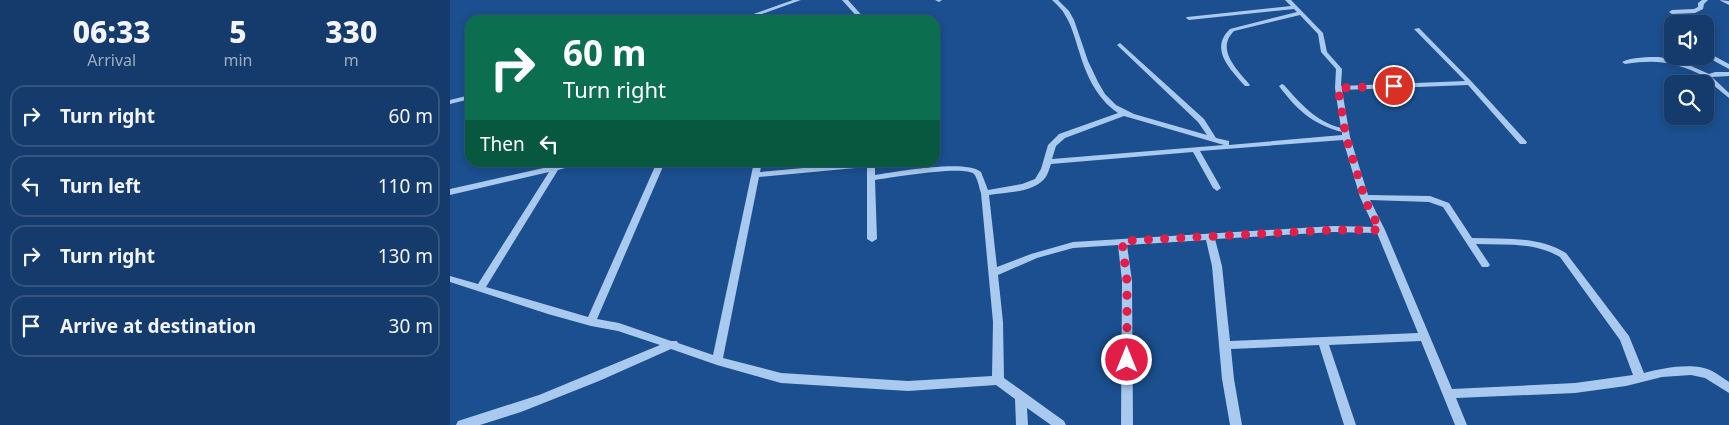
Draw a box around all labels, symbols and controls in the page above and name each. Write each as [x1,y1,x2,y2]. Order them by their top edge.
text: 06:33 [73,11,151,52]
text: 5 [229,11,247,52]
text: 330 [325,11,377,52]
map controls [1664,15,1714,125]
button: sound [1664,15,1714,65]
text: 60 m [563,29,646,76]
icon: right [480,35,545,100]
text: Arrival [87,49,136,71]
text: min [223,49,252,71]
text: m [344,49,359,71]
pin [1373,65,1415,107]
icon: arrive [1380,72,1408,100]
text: Turn right [563,74,666,104]
button: search [1664,75,1714,125]
icon: right [17,102,45,130]
text: Turn right [60,103,155,129]
text: 60 m [389,103,433,129]
icon: left [535,130,563,158]
text: Then [480,131,525,157]
icon: left [17,172,45,200]
text: Turn left [60,173,141,199]
text: 110 m [378,173,433,199]
icon: right [17,242,45,270]
text: Turn right [60,243,155,269]
text: 130 m [378,243,433,269]
icon: arrive [17,312,45,340]
text: Arrive at destination [60,313,256,339]
text: 30 m [389,313,433,339]
position arrow [1100,333,1152,385]

